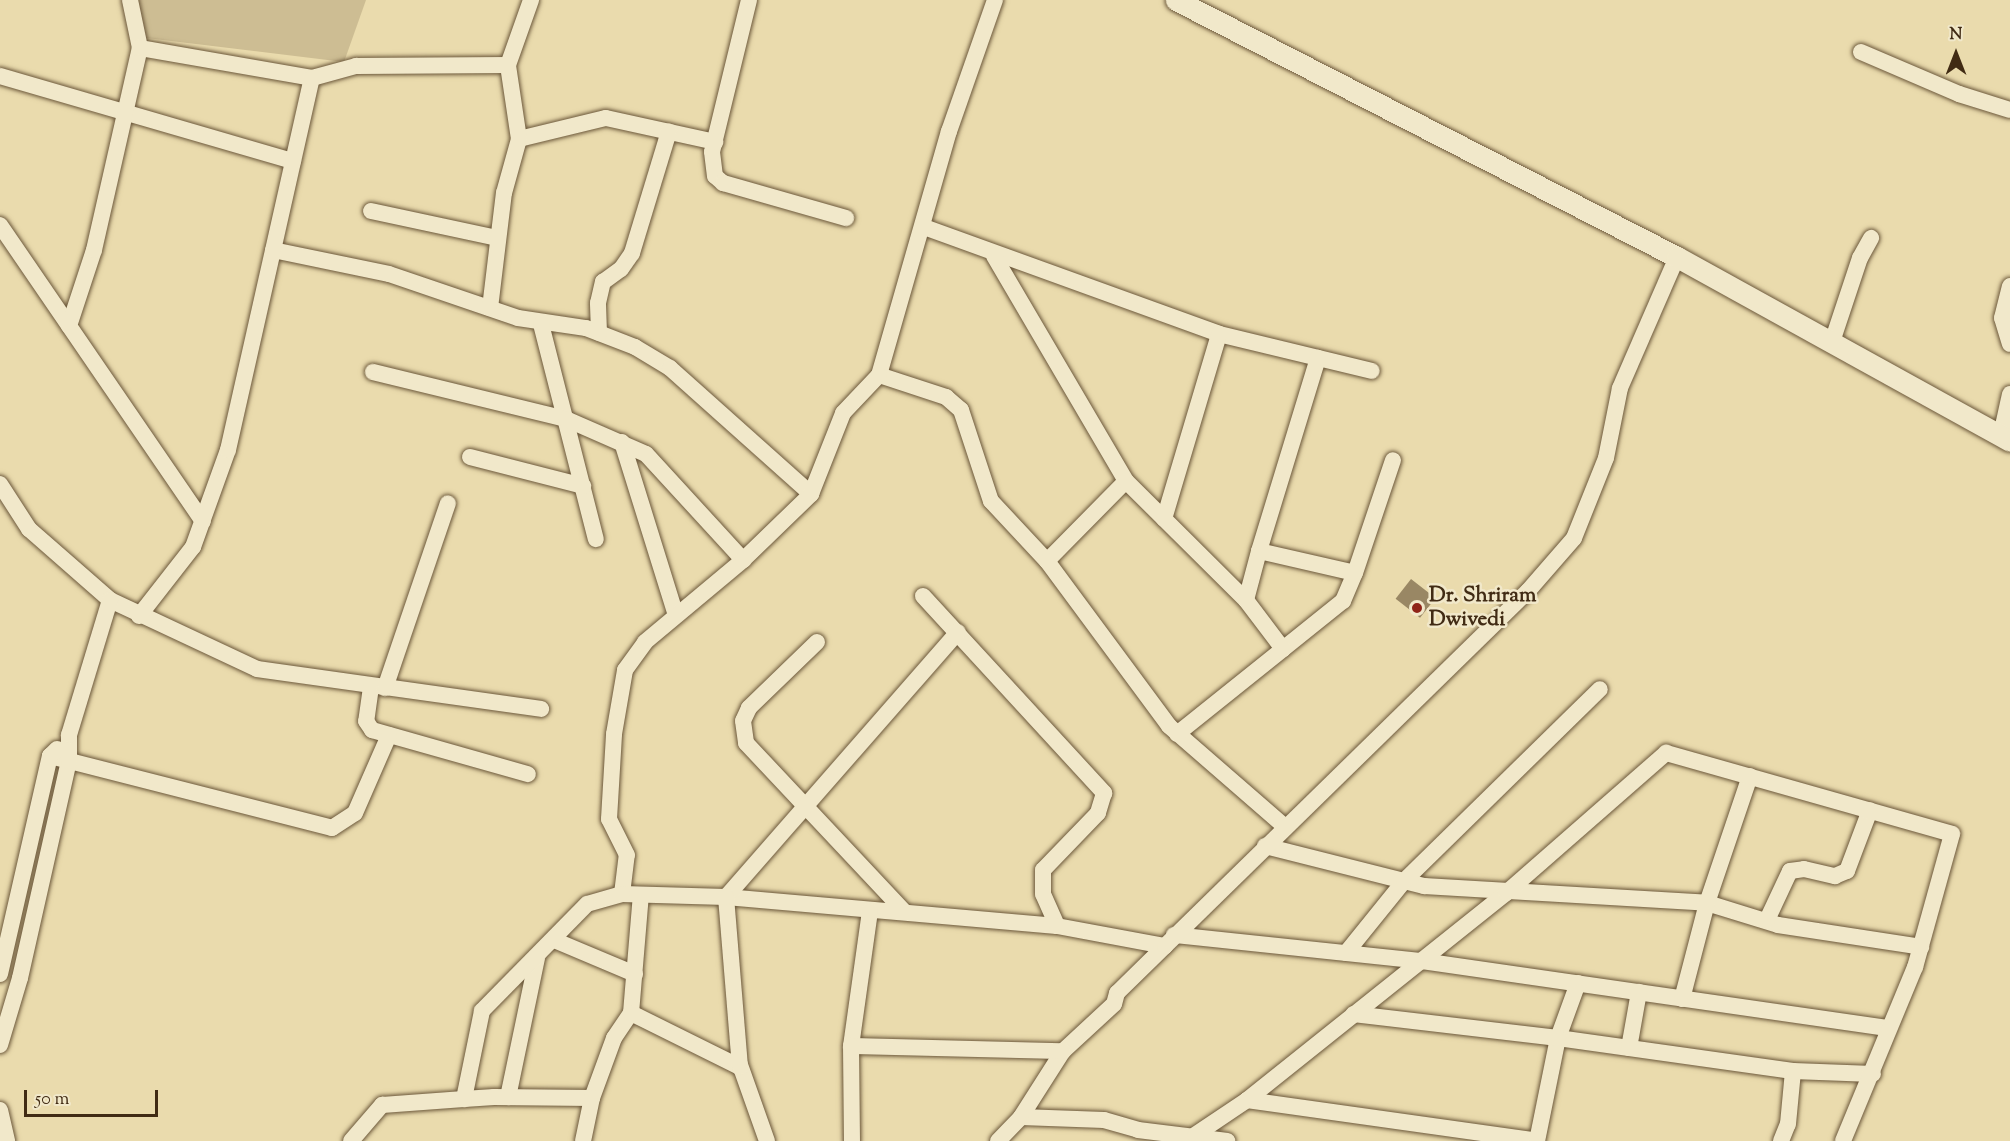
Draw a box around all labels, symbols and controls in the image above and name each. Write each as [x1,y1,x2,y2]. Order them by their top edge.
north arrow [1926,24,1986,84]
text: N [1950,24,1962,47]
place label: Dr. Shriram Dwivedi [1429,583,1536,633]
marker: Dr. Shriram Dwivedi [1410,601,1424,615]
scale bar [27,1078,160,1116]
text: 50 m [35,1087,69,1113]

